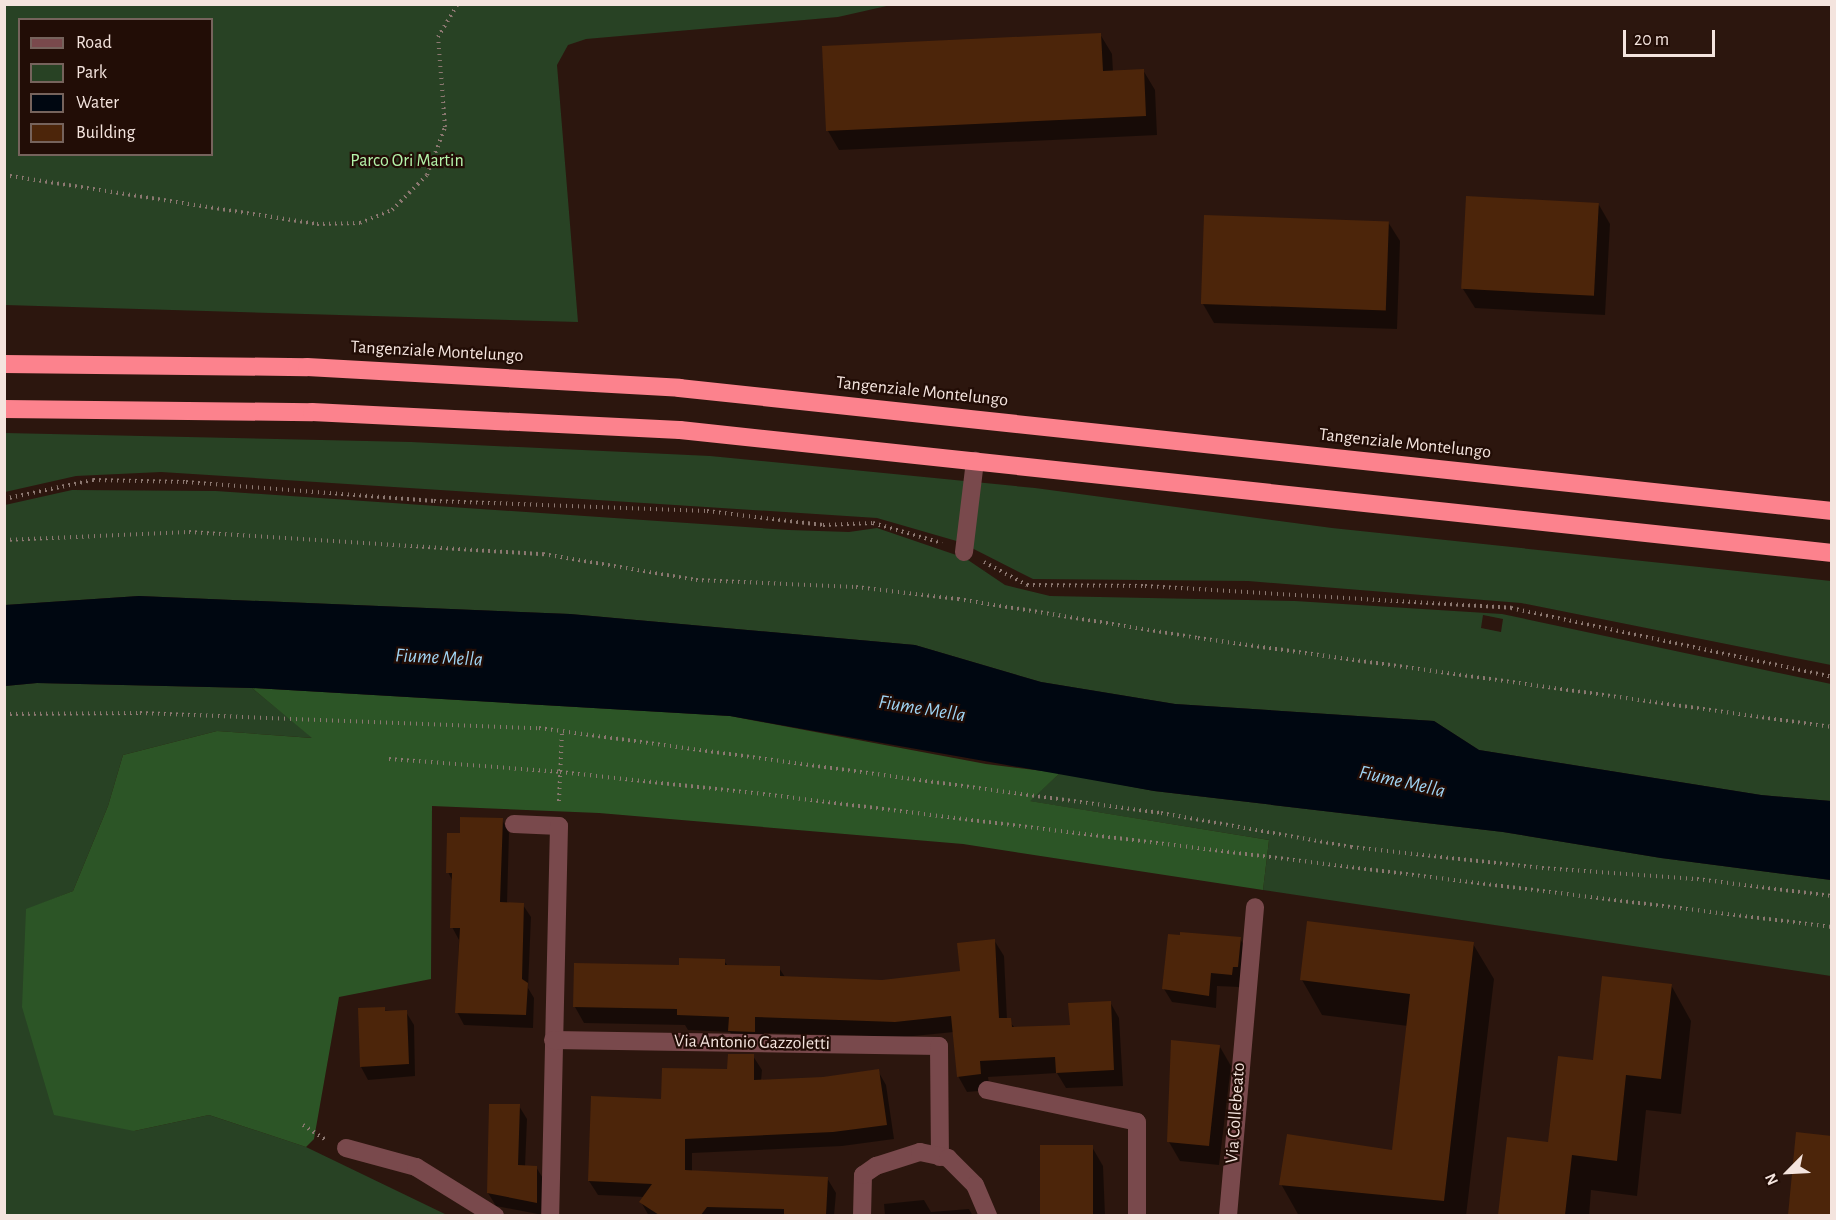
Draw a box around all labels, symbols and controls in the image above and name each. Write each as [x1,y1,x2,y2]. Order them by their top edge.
legend [18,18,213,156]
scale bar [1626,18,1718,56]
text: 20 m [1634,31,1669,49]
text: Road [76,34,112,52]
text: Park [76,64,107,82]
text: Water [76,94,119,112]
text: Building [76,124,135,142]
park label: Parco Ori Martin [350,150,464,172]
street label: Tangenziale Montelungo [350,337,524,367]
street label: Tangenziale Montelungo [835,372,1009,412]
street label: Tangenziale Montelungo [1318,424,1492,464]
water label: Fiume Mella [395,644,483,672]
water label: Fiume Mella [877,690,967,728]
water label: Fiume Mella [1357,760,1447,804]
street label: Via Antonio Gazzoletti [674,1031,830,1055]
street label: Via Collebeato [1222,1062,1250,1164]
north arrow [1758,1142,1818,1202]
text: N [1762,1171,1781,1188]

